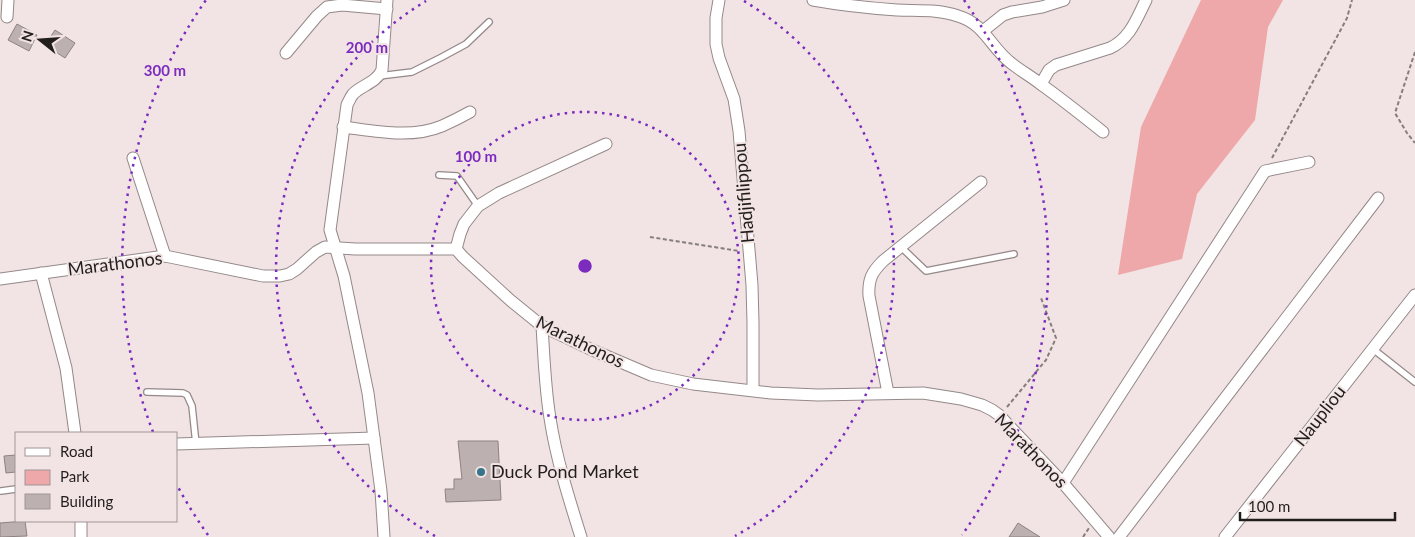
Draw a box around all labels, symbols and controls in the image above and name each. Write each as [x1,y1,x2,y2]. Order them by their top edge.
north arrow [15,15,65,65]
text: N [17,28,37,44]
text: 200 m [346,38,388,56]
text: 300 m [144,61,186,79]
street label: Hadjifilippou [728,142,758,244]
text: 100 m [455,147,497,165]
street label: Marathonos [66,246,164,280]
centre of rings [576,257,594,275]
street label: Marathonos [533,310,628,372]
street label: Naupliou [1289,380,1350,450]
street label: Marathonos [991,408,1073,492]
legend [15,432,178,522]
text: Road [60,442,93,460]
place label: Duck Pond Market [491,460,639,482]
marker: Duck Pond Market [475,466,487,478]
text: Park [60,467,90,485]
scale bar [1240,490,1395,522]
text: Building [60,492,113,510]
text: 100 m [1248,497,1290,515]

